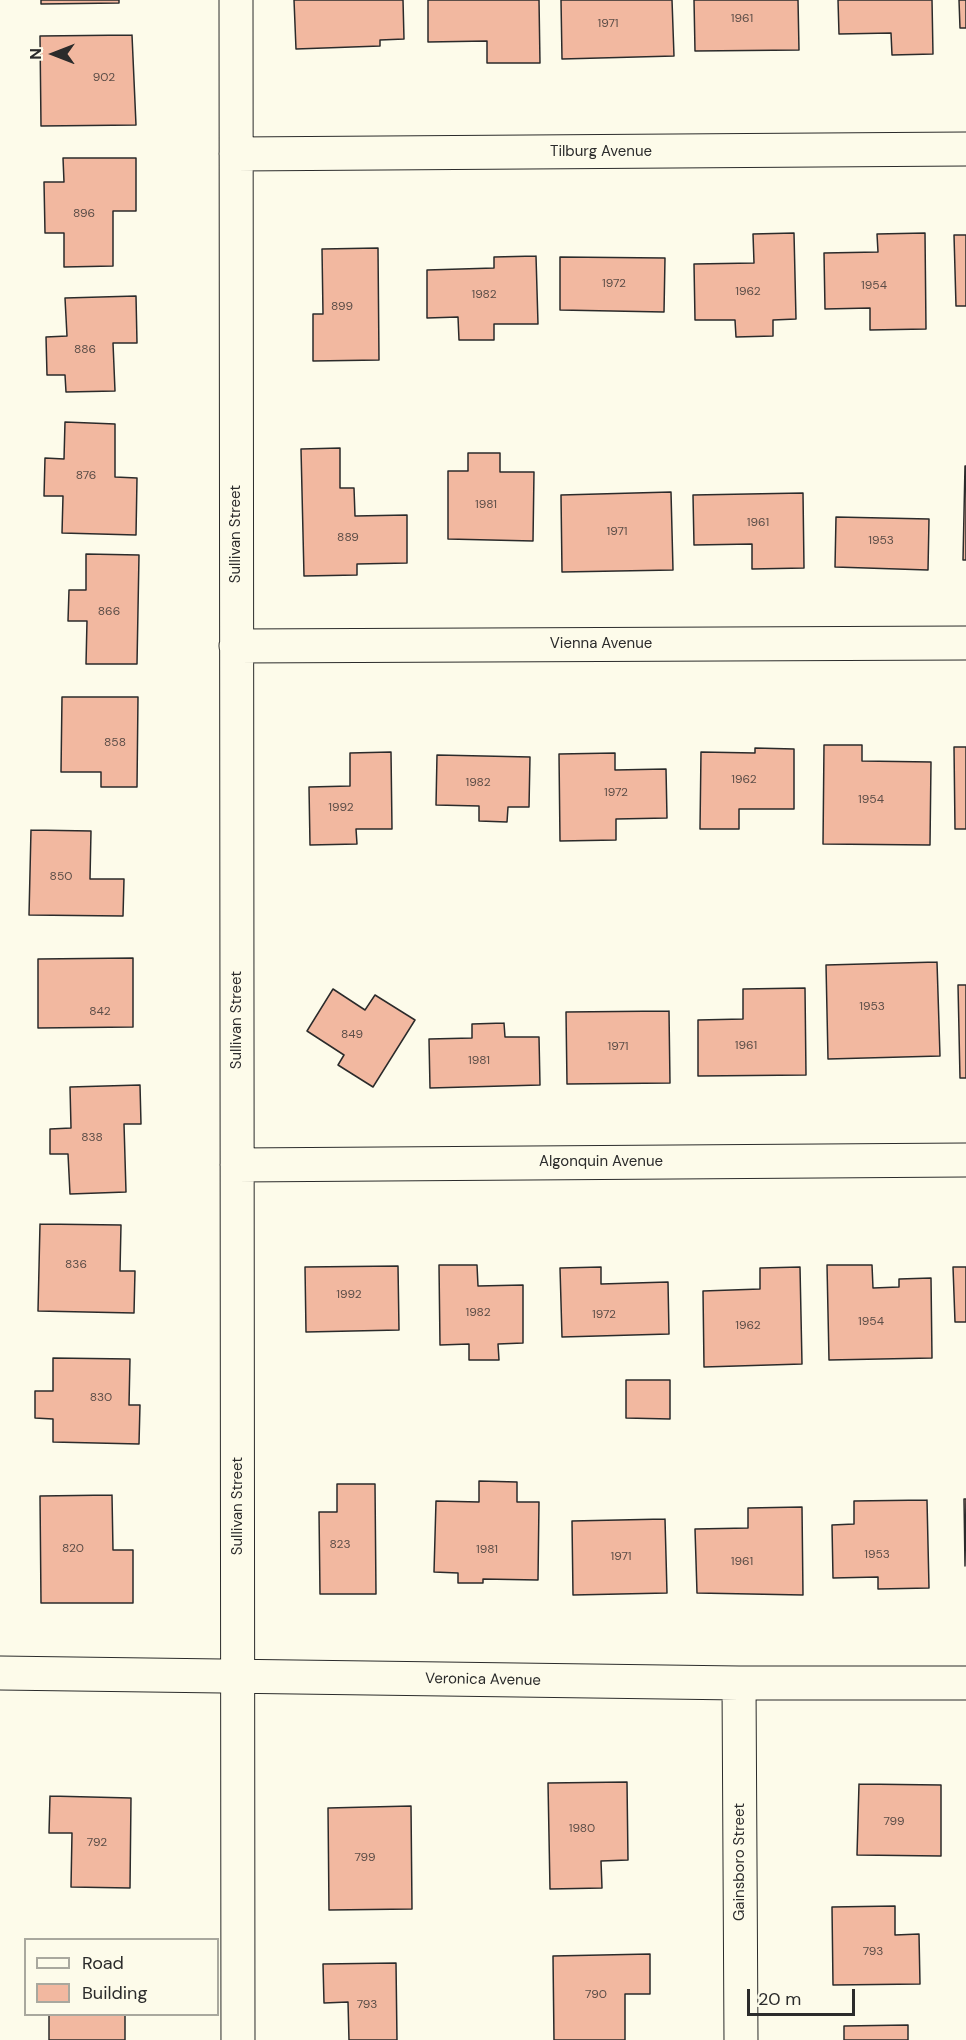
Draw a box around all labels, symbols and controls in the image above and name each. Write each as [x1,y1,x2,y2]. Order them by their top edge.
house number: 1961 [731,12,753,26]
house number: 1971 [597,17,619,31]
north arrow [24,24,84,84]
text: N [25,48,46,60]
house number: 902 [93,71,115,85]
street label: Tilburg Avenue [550,143,652,161]
house number: 896 [73,207,95,221]
house number: 1972 [602,277,626,291]
house number: 1954 [861,279,887,293]
house number: 1962 [735,285,761,299]
house number: 1982 [471,288,497,302]
house number: 899 [331,300,353,314]
house number: 886 [74,343,96,357]
house number: 876 [76,469,96,483]
street label: Sullivan Street [227,485,245,583]
house number: 1981 [475,498,497,512]
house number: 1961 [747,516,769,530]
house number: 1971 [606,525,628,539]
house number: 889 [337,531,359,545]
house number: 1953 [868,534,894,548]
house number: 866 [98,605,120,619]
street label: Vienna Avenue [550,635,652,653]
house number: 858 [104,736,126,750]
house number: 1962 [731,773,757,787]
house number: 1982 [465,776,491,790]
house number: 1972 [604,786,628,800]
house number: 1954 [858,793,884,807]
house number: 1992 [328,801,354,815]
house number: 850 [50,870,72,884]
street label: Sullivan Street [228,971,246,1069]
house number: 1953 [859,1000,885,1014]
house number: 842 [89,1005,111,1019]
house number: 849 [341,1028,363,1042]
house number: 1961 [735,1039,757,1053]
house number: 1971 [607,1040,629,1054]
house number: 1981 [468,1054,490,1068]
house number: 838 [81,1131,103,1145]
street label: Algonquin Avenue [539,1153,663,1171]
house number: 836 [65,1258,87,1272]
house number: 1992 [336,1288,362,1302]
house number: 1982 [465,1306,491,1320]
house number: 1972 [592,1308,616,1322]
house number: 1954 [858,1315,884,1329]
house number: 1962 [735,1319,761,1333]
house number: 830 [90,1391,112,1405]
street label: Sullivan Street [229,1457,247,1555]
house number: 823 [329,1538,351,1552]
house number: 820 [62,1542,84,1556]
house number: 1981 [476,1543,498,1557]
house number: 1953 [864,1548,890,1562]
house number: 1971 [610,1550,632,1564]
house number: 1961 [731,1555,753,1569]
street label: Veronica Avenue [425,1670,541,1690]
street label: Gainsboro Street [731,1803,749,1921]
house number: 799 [883,1815,905,1829]
house number: 1980 [569,1822,595,1836]
house number: 792 [87,1836,107,1850]
house number: 799 [354,1851,376,1865]
legend [24,1938,219,2016]
house number: 793 [863,1945,883,1959]
text: Road [82,1951,124,1975]
scale bar [750,1977,858,2015]
text: Building [82,1981,147,2005]
text: 20 m [758,1987,801,2011]
house number: 790 [585,1988,607,2002]
house number: 793 [357,1998,377,2012]

